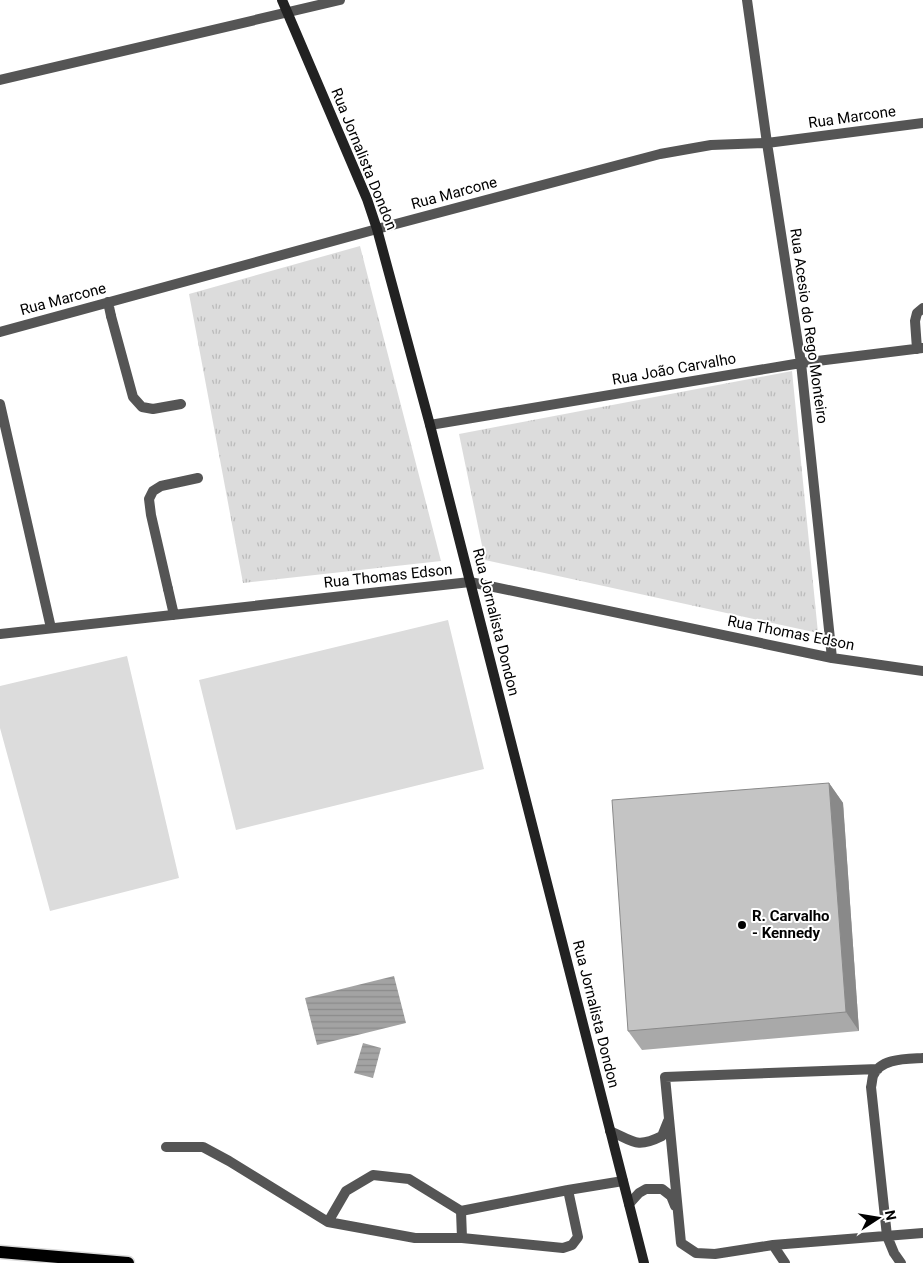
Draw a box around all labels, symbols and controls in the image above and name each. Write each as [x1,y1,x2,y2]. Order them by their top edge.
street label: Rua Jornalista Dondon [327,85,401,233]
street label: Rua Marcone [807,102,897,132]
street label: Rua Marcone [409,173,499,213]
street label: Rua Acesio do Rego Monteiro [786,227,832,425]
street label: Rua Marcone [18,279,108,319]
street label: Rua João Carvalho [611,349,737,389]
street label: Rua Jornalista Dondon [469,546,523,698]
street label: Rua Thomas Edson [323,560,453,592]
street label: Rua Thomas Edson [726,612,856,654]
place label: R. Carvalho - Kennedy [752,907,830,942]
marker: R. Carvalho - Kennedy [736,919,748,931]
street label: Rua Jornalista Dondon [569,938,623,1090]
north arrow [853,1193,903,1243]
text: N [882,1209,900,1222]

